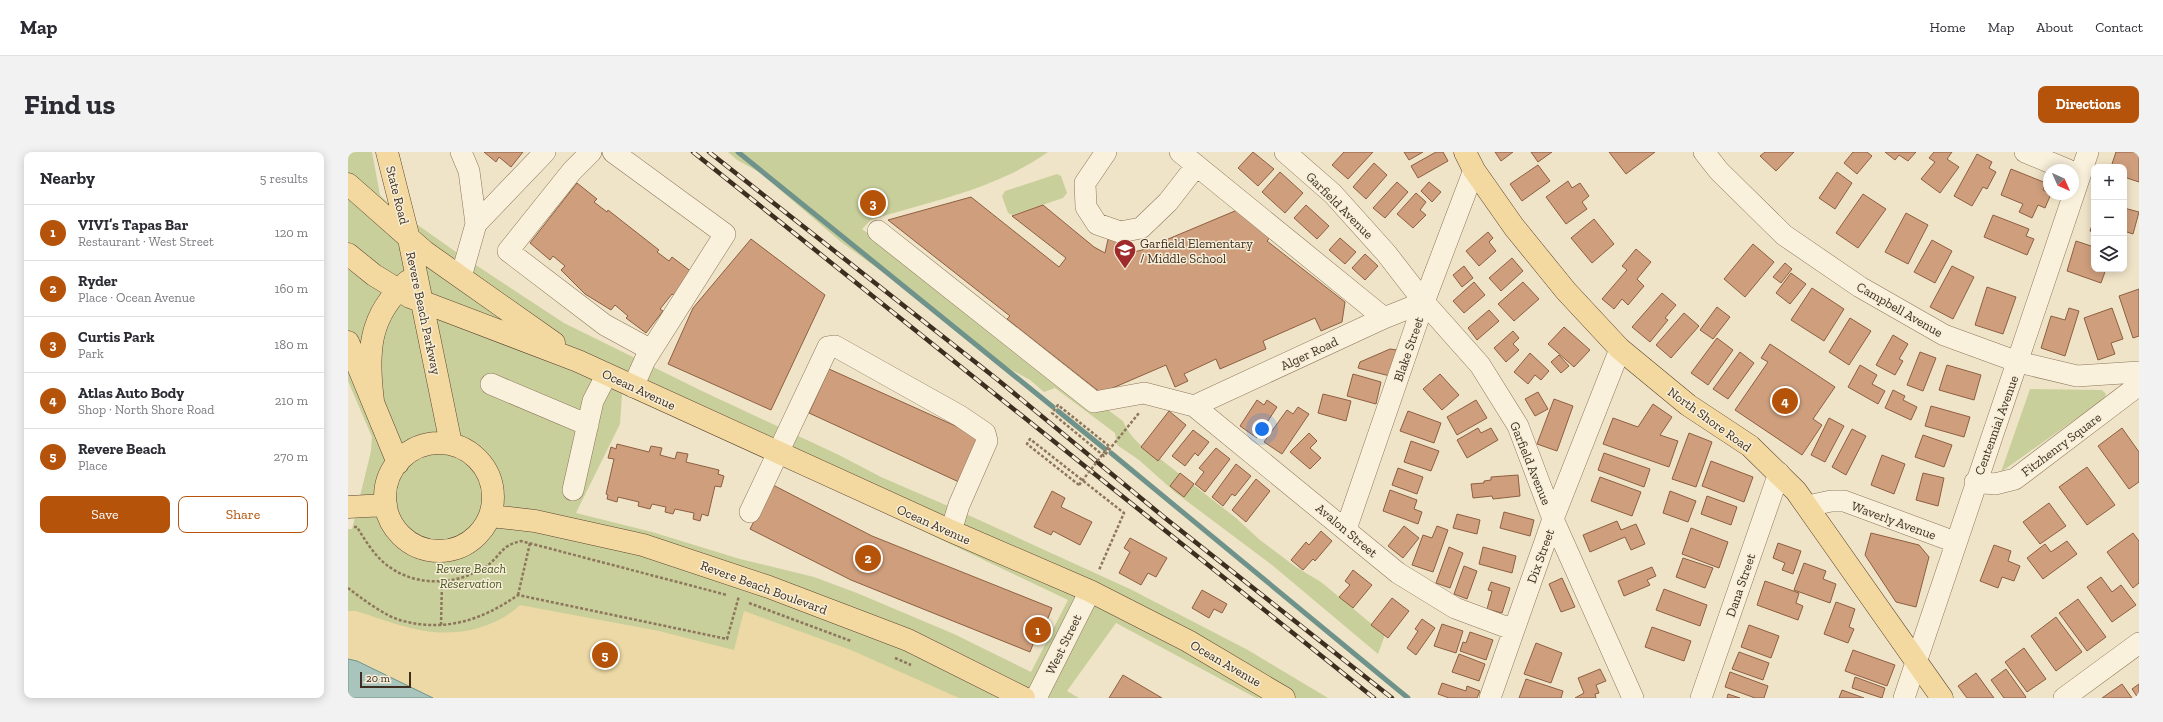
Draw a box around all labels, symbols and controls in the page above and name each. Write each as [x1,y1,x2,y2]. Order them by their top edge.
text: Map [20,16,57,39]
text: Home [1930,19,1966,36]
text: Map [1988,19,2014,36]
text: About [2036,19,2073,36]
text: Contact [2095,19,2143,36]
button: Directions [2038,86,2139,123]
text: Find us [24,88,115,121]
street label: State Road [383,164,412,226]
north arrow [2043,164,2079,200]
map controls [2091,164,2127,272]
button: + [2091,164,2127,200]
text: Nearby [40,168,95,188]
street label: Garfield Avenue [1303,169,1376,242]
text: 5 results [260,171,308,186]
pin: 3 [860,188,886,218]
button: − [2091,200,2127,236]
text: VIVI’s Tapas Bar [78,216,188,234]
text: 1 [50,225,56,240]
text: 120 m [275,225,308,240]
text: Restaurant · West Street [78,234,214,249]
place label: Garfield Elementary / Middle School [1140,236,1253,266]
button: layers [2091,236,2127,272]
school or university icon: Garfield Elementary / Middle School [1112,237,1138,270]
street label: Revere Beach Parkway [403,250,444,376]
text: Ryder [78,272,118,290]
street label: Campbell Avenue [1854,279,1945,340]
text: 2 [50,281,56,296]
text: 160 m [274,281,308,296]
text: Place · Ocean Avenue [78,290,195,305]
street label: Blake Street [1390,315,1427,383]
text: Curtis Park [78,328,154,346]
street label: Alger Road [1278,334,1340,373]
text: 3 [50,337,56,352]
text: 180 m [274,337,308,352]
text: Park [78,346,104,361]
street label: Ocean Avenue [600,366,678,413]
street label: Centennial Avenue [1971,373,2021,477]
text: Atlas Auto Body [78,384,184,402]
street label: North Shore Road [1665,384,1754,455]
pin: 4 [1772,386,1798,416]
text: 4 [49,393,57,408]
text: 210 m [275,393,308,408]
text: Shop · North Shore Road [78,402,215,417]
street label: Fitzhenry Square [2018,409,2104,479]
your location [1252,419,1272,439]
street label: Garfield Avenue [1507,419,1554,507]
text: Revere Beach [78,440,166,458]
text: 5 [50,449,56,464]
text: 270 m [274,449,308,464]
text: Place [78,458,107,473]
button: Save [40,496,170,533]
button: Share [178,496,308,533]
street label: Waverly Avenue [1850,498,1938,543]
street label: Avalon Street [1313,500,1381,561]
street label: Ocean Avenue [895,502,973,547]
street label: Dix Street [1524,527,1557,585]
pin: 2 [855,543,881,573]
street label: Dana Street [1723,551,1758,619]
street label: Revere Beach Boulevard [698,558,829,617]
park label: Revere Beach Reservation [436,561,506,591]
street label: West Street [1042,611,1085,677]
pin: 1 [1025,615,1051,645]
street label: Ocean Avenue [1188,637,1264,690]
pin: 5 [592,640,618,670]
scale bar [360,670,411,689]
text: 20 m [366,672,390,685]

